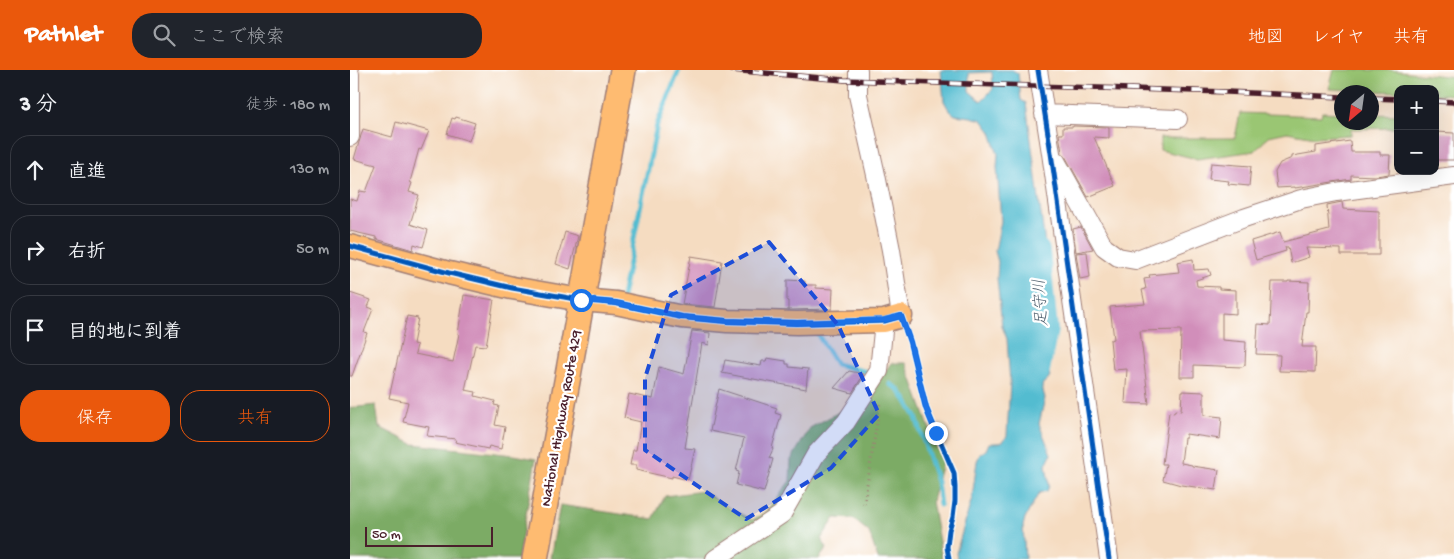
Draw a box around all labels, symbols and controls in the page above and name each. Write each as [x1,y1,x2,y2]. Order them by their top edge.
search box [132,13,482,58]
text: Pathlet [25,21,102,50]
icon: search [150,21,178,49]
text: ここで検索 [190,27,285,50]
text: 地図 [1248,28,1284,49]
text: レイヤ [1312,28,1365,49]
text: 共有 [1393,28,1429,49]
north arrow [1334,85,1379,130]
map controls [1394,85,1439,175]
button: + [1394,85,1439,130]
text: 3 分 [20,94,57,119]
text: 徒歩 · 180 m [246,97,330,116]
button: − [1394,130,1439,175]
icon: ahead [21,156,49,184]
text: 130 m [290,161,329,180]
text: 直進 [68,162,106,185]
icon: right [21,236,49,264]
text: 50 m [296,241,329,260]
text: 右折 [68,242,106,265]
water label: 足守川 [1030,278,1054,327]
route start [570,289,593,312]
icon: arrive [21,316,49,344]
text: 目的地に到着 [68,322,182,345]
street label: National Highway Route 429 [538,328,586,508]
button: 保存 [20,390,170,442]
button: 共有 [180,390,330,442]
route end [925,422,948,445]
scale bar [365,524,492,547]
text: 50 m [372,527,401,544]

